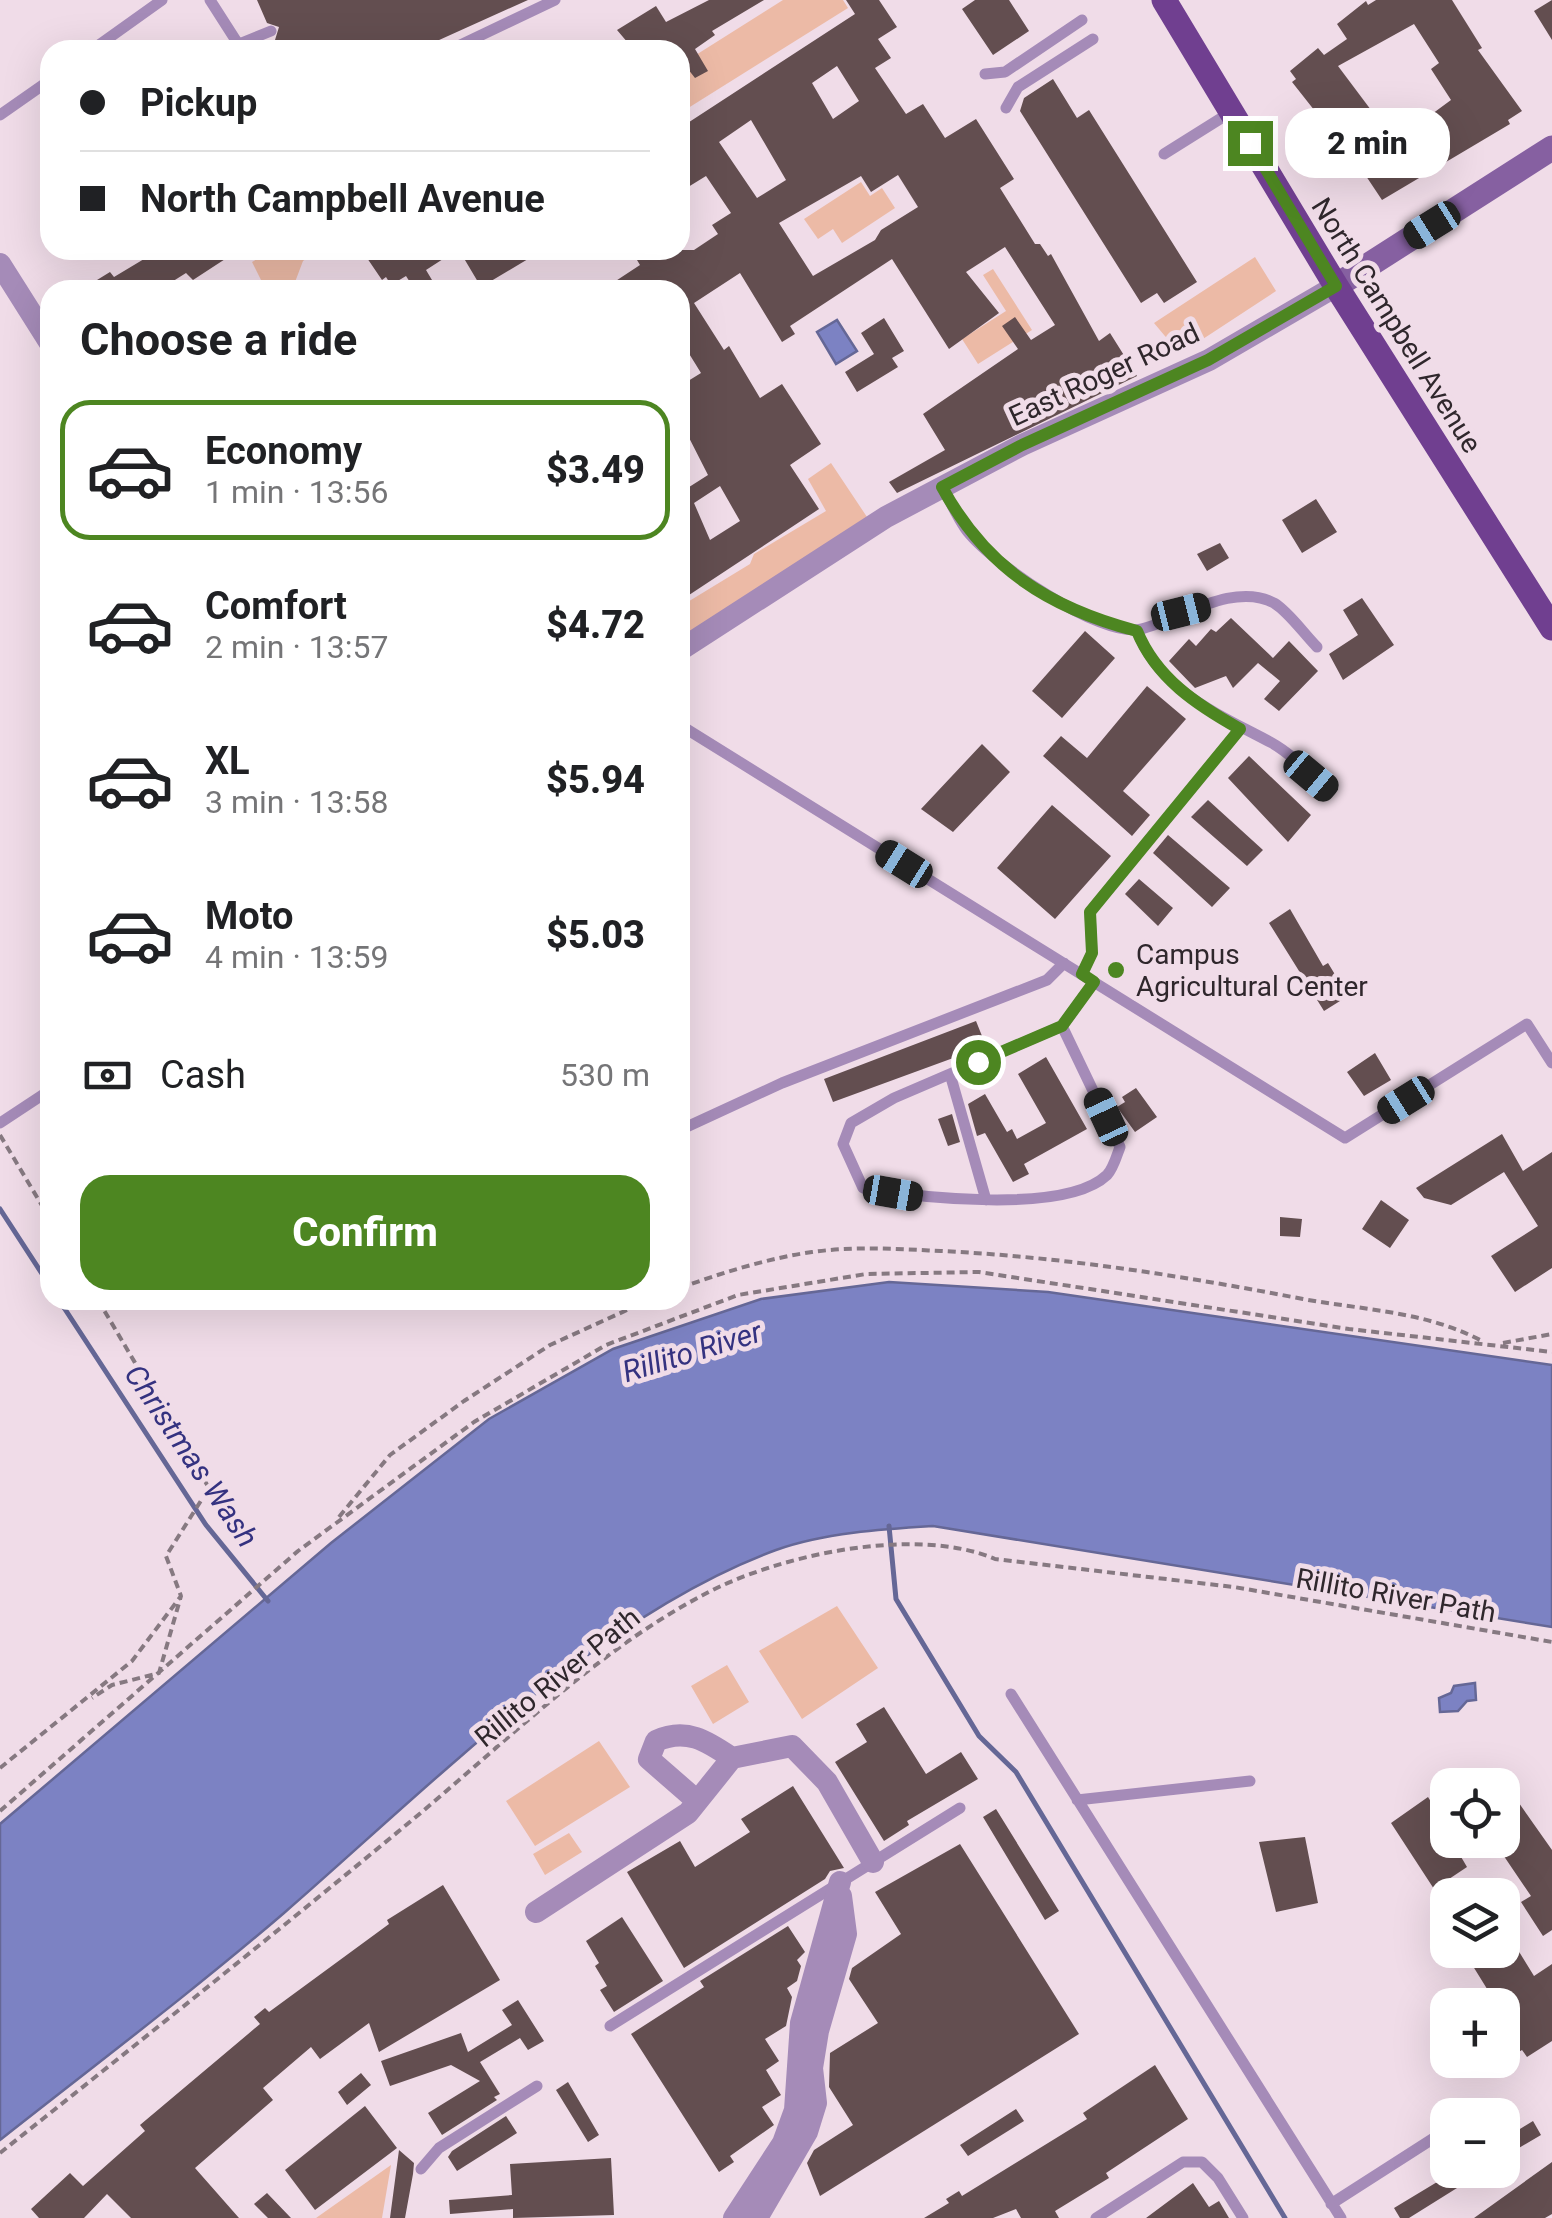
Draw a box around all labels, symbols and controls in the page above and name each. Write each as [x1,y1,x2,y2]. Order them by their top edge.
text: Pickup [140,81,257,125]
callout: 2 min [1285,108,1450,178]
route end [1228,121,1273,166]
text: 2 min [1327,124,1408,162]
text: North Campbell Avenue [140,177,545,221]
street label: North Campbell Avenue [1305,192,1488,459]
car [1399,196,1465,254]
text: Choose a ride [80,313,357,366]
street label: East Roger Road [1004,316,1205,433]
icon: car [85,425,175,515]
text: Economy [205,429,362,473]
text: $3.49 [546,448,645,492]
text: 1 min · 13:56 [205,473,388,511]
icon: car [85,580,175,670]
text: Comfort [205,584,347,628]
car [1148,590,1214,634]
text: $4.72 [546,603,645,647]
text: 2 min · 13:57 [205,628,388,666]
icon: car [85,735,175,825]
text: XL [205,739,250,783]
car [1278,745,1344,807]
text: $5.94 [546,758,645,802]
text: 3 min · 13:58 [205,783,388,821]
car [871,835,937,893]
icon: car [85,890,175,980]
text: Moto [205,894,294,938]
text: $5.03 [546,913,645,957]
text: 4 min · 13:59 [205,938,388,976]
place label: Campus Agricultural Center [1136,938,1368,1003]
marker: Campus Agricultural Center [1105,959,1127,981]
route start [956,1040,1001,1085]
icon: cash [80,1048,135,1103]
text: Cash [160,1053,246,1097]
text: 530 m [560,1056,650,1094]
car [1373,1071,1439,1129]
car [1080,1083,1132,1151]
car [861,1173,925,1213]
button: Confirm [80,1175,650,1290]
water label: Rillito River [618,1313,767,1389]
water label: Christmas Wash [118,1358,265,1554]
street label: Rillito River Path [1293,1562,1498,1629]
street label: Rillito River Path [468,1601,646,1754]
map controls [1430,1768,1520,2188]
button: locate [1430,1768,1520,1858]
button: layers [1430,1878,1520,1968]
button: + [1430,1988,1520,2078]
button: − [1430,2098,1520,2188]

